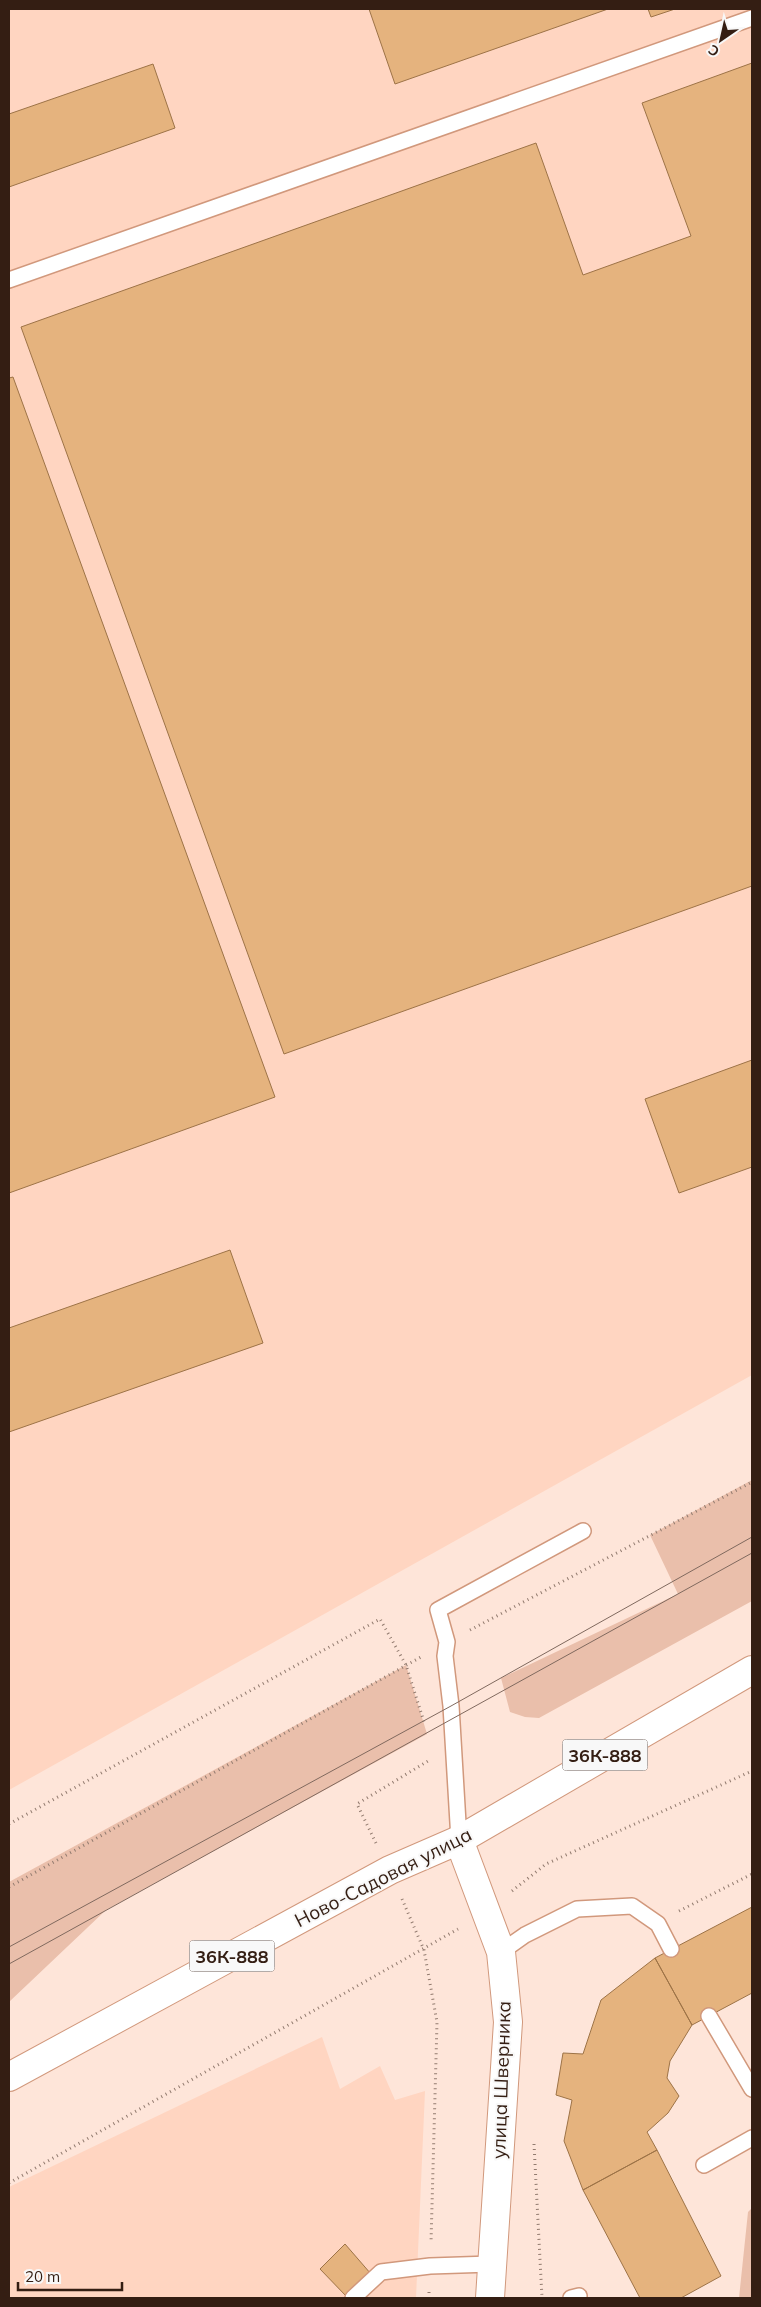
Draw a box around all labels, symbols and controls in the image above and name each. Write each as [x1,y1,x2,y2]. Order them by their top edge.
north arrow [696,15,746,65]
text: С [705,41,723,61]
road number: 36К-888 [562,1740,648,1770]
street label: Ново-Садовая улица [290,1822,476,1932]
road number: 36К-888 [190,1940,274,1972]
street label: улица Шверника [486,2001,516,2159]
scale bar [18,2260,121,2292]
text: 20 m [25,2267,60,2286]

